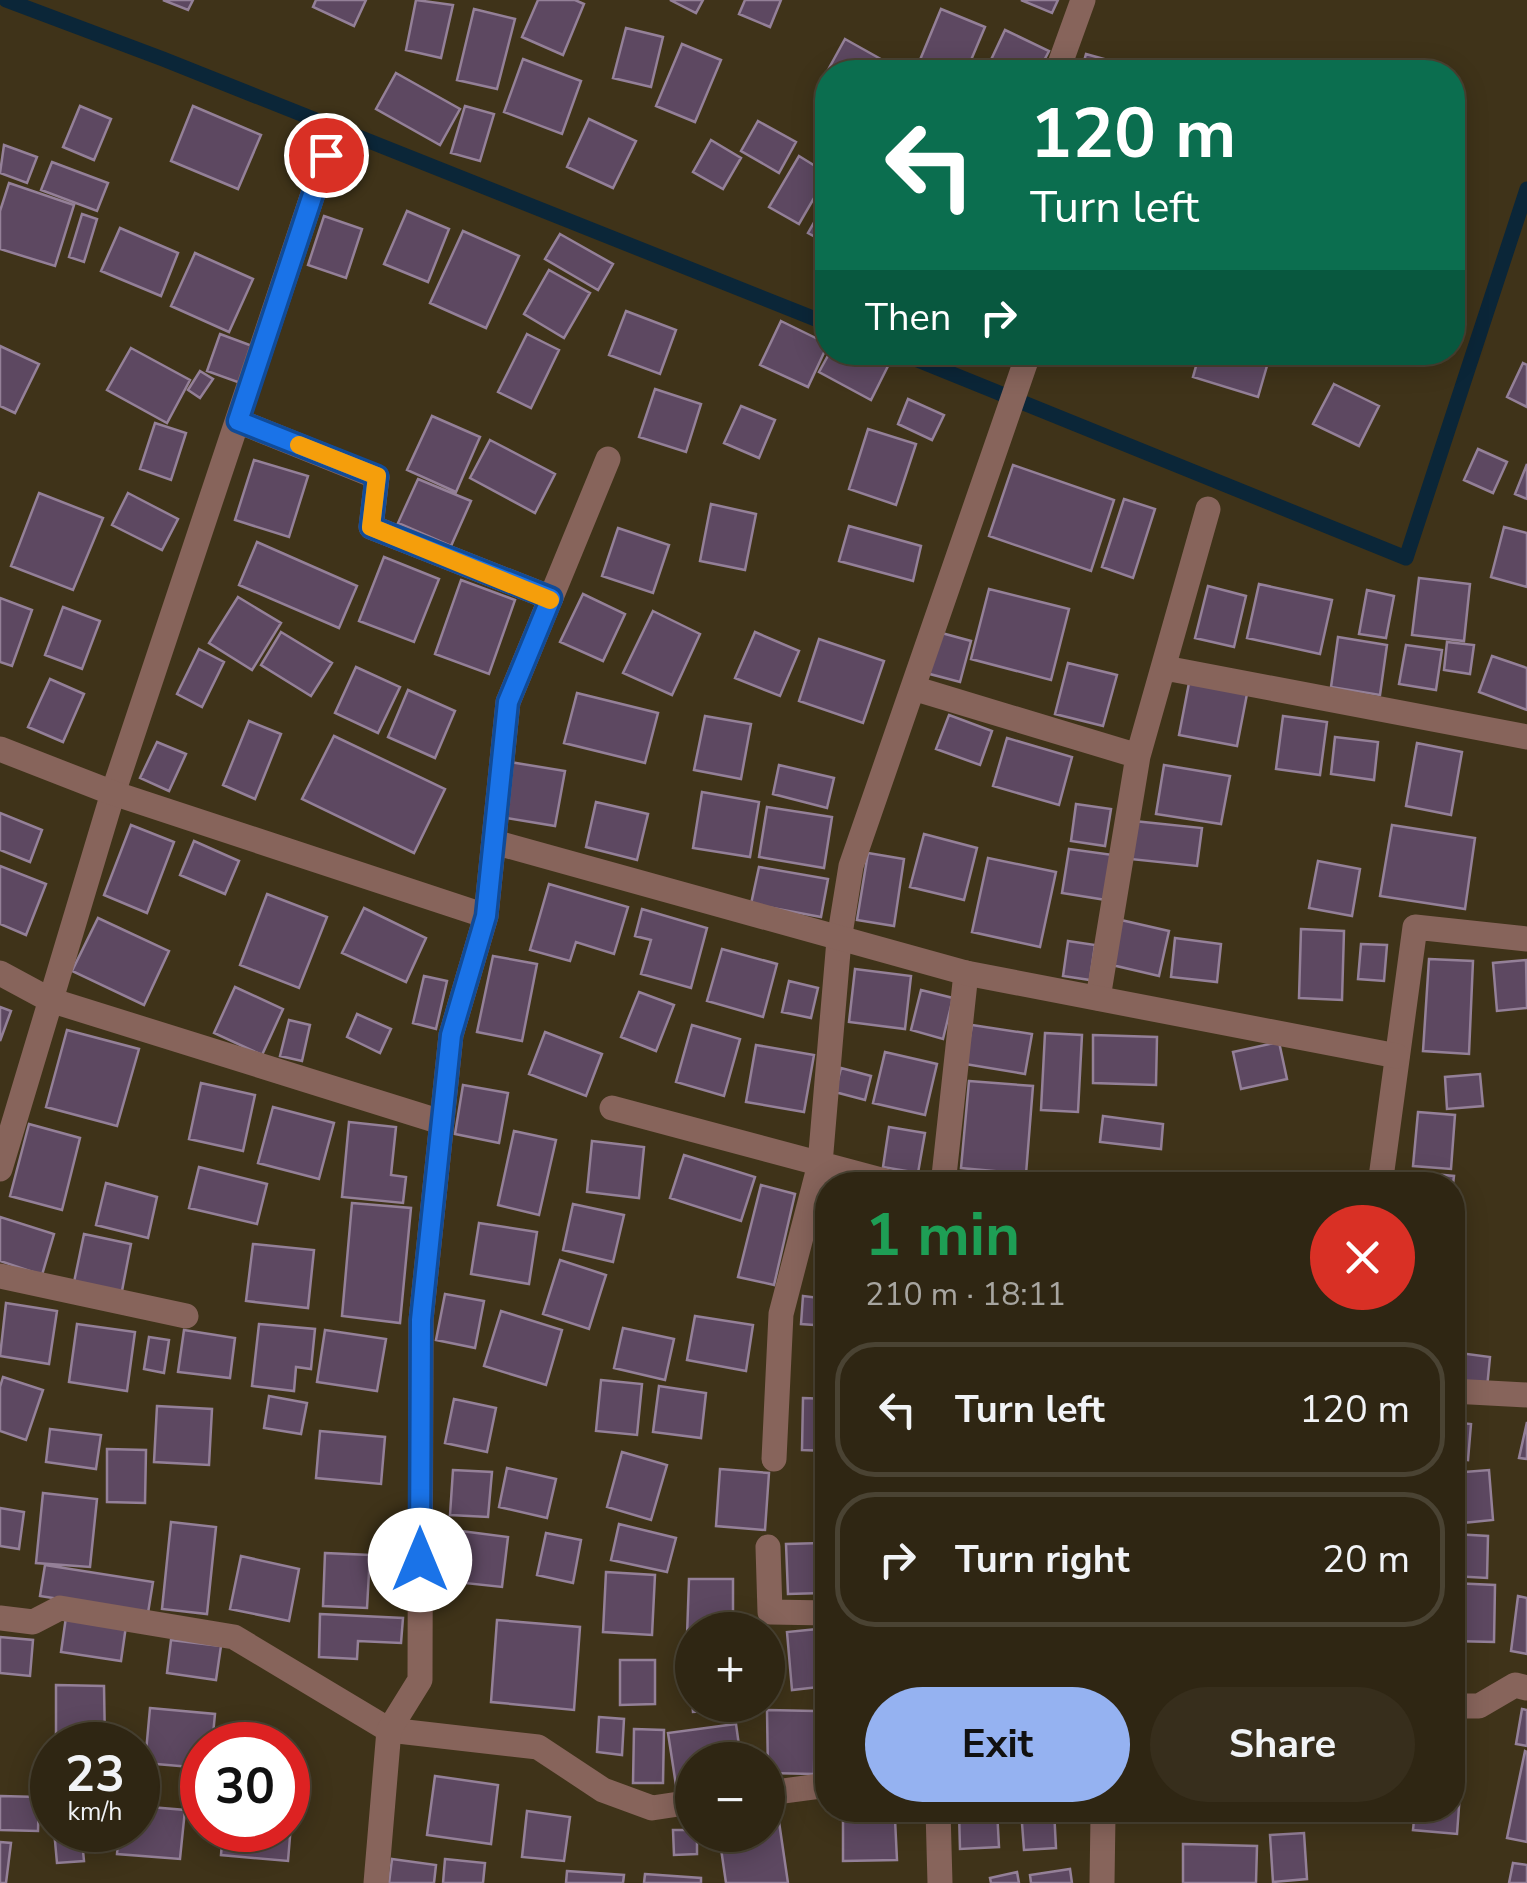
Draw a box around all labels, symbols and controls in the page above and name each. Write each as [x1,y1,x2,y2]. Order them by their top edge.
text: 120 m [1030,86,1236,182]
icon: left [865,100,995,230]
pin [284,113,369,198]
icon: arrive [299,128,354,183]
text: Turn left [1030,177,1199,238]
icon: right [971,290,1026,345]
text: Then [865,292,951,343]
text: 1 min [865,1194,1020,1276]
button: close [1310,1205,1415,1310]
text: 210 m · 18:11 [865,1273,1066,1316]
icon: left [870,1382,925,1437]
text: Turn left [955,1384,1105,1435]
text: 120 m [1299,1384,1410,1435]
position arrow [368,1508,472,1612]
icon: right [870,1532,925,1587]
text: Turn right [955,1534,1130,1585]
text: 20 m [1322,1534,1410,1585]
map controls [675,1612,785,1852]
button: + [675,1612,785,1722]
button: Exit [865,1687,1130,1802]
button: Share [1150,1687,1415,1802]
speed limit sign: 30 [180,1722,310,1852]
text: 23 [65,1740,125,1809]
button: − [675,1742,785,1852]
text: km/h [67,1795,123,1829]

